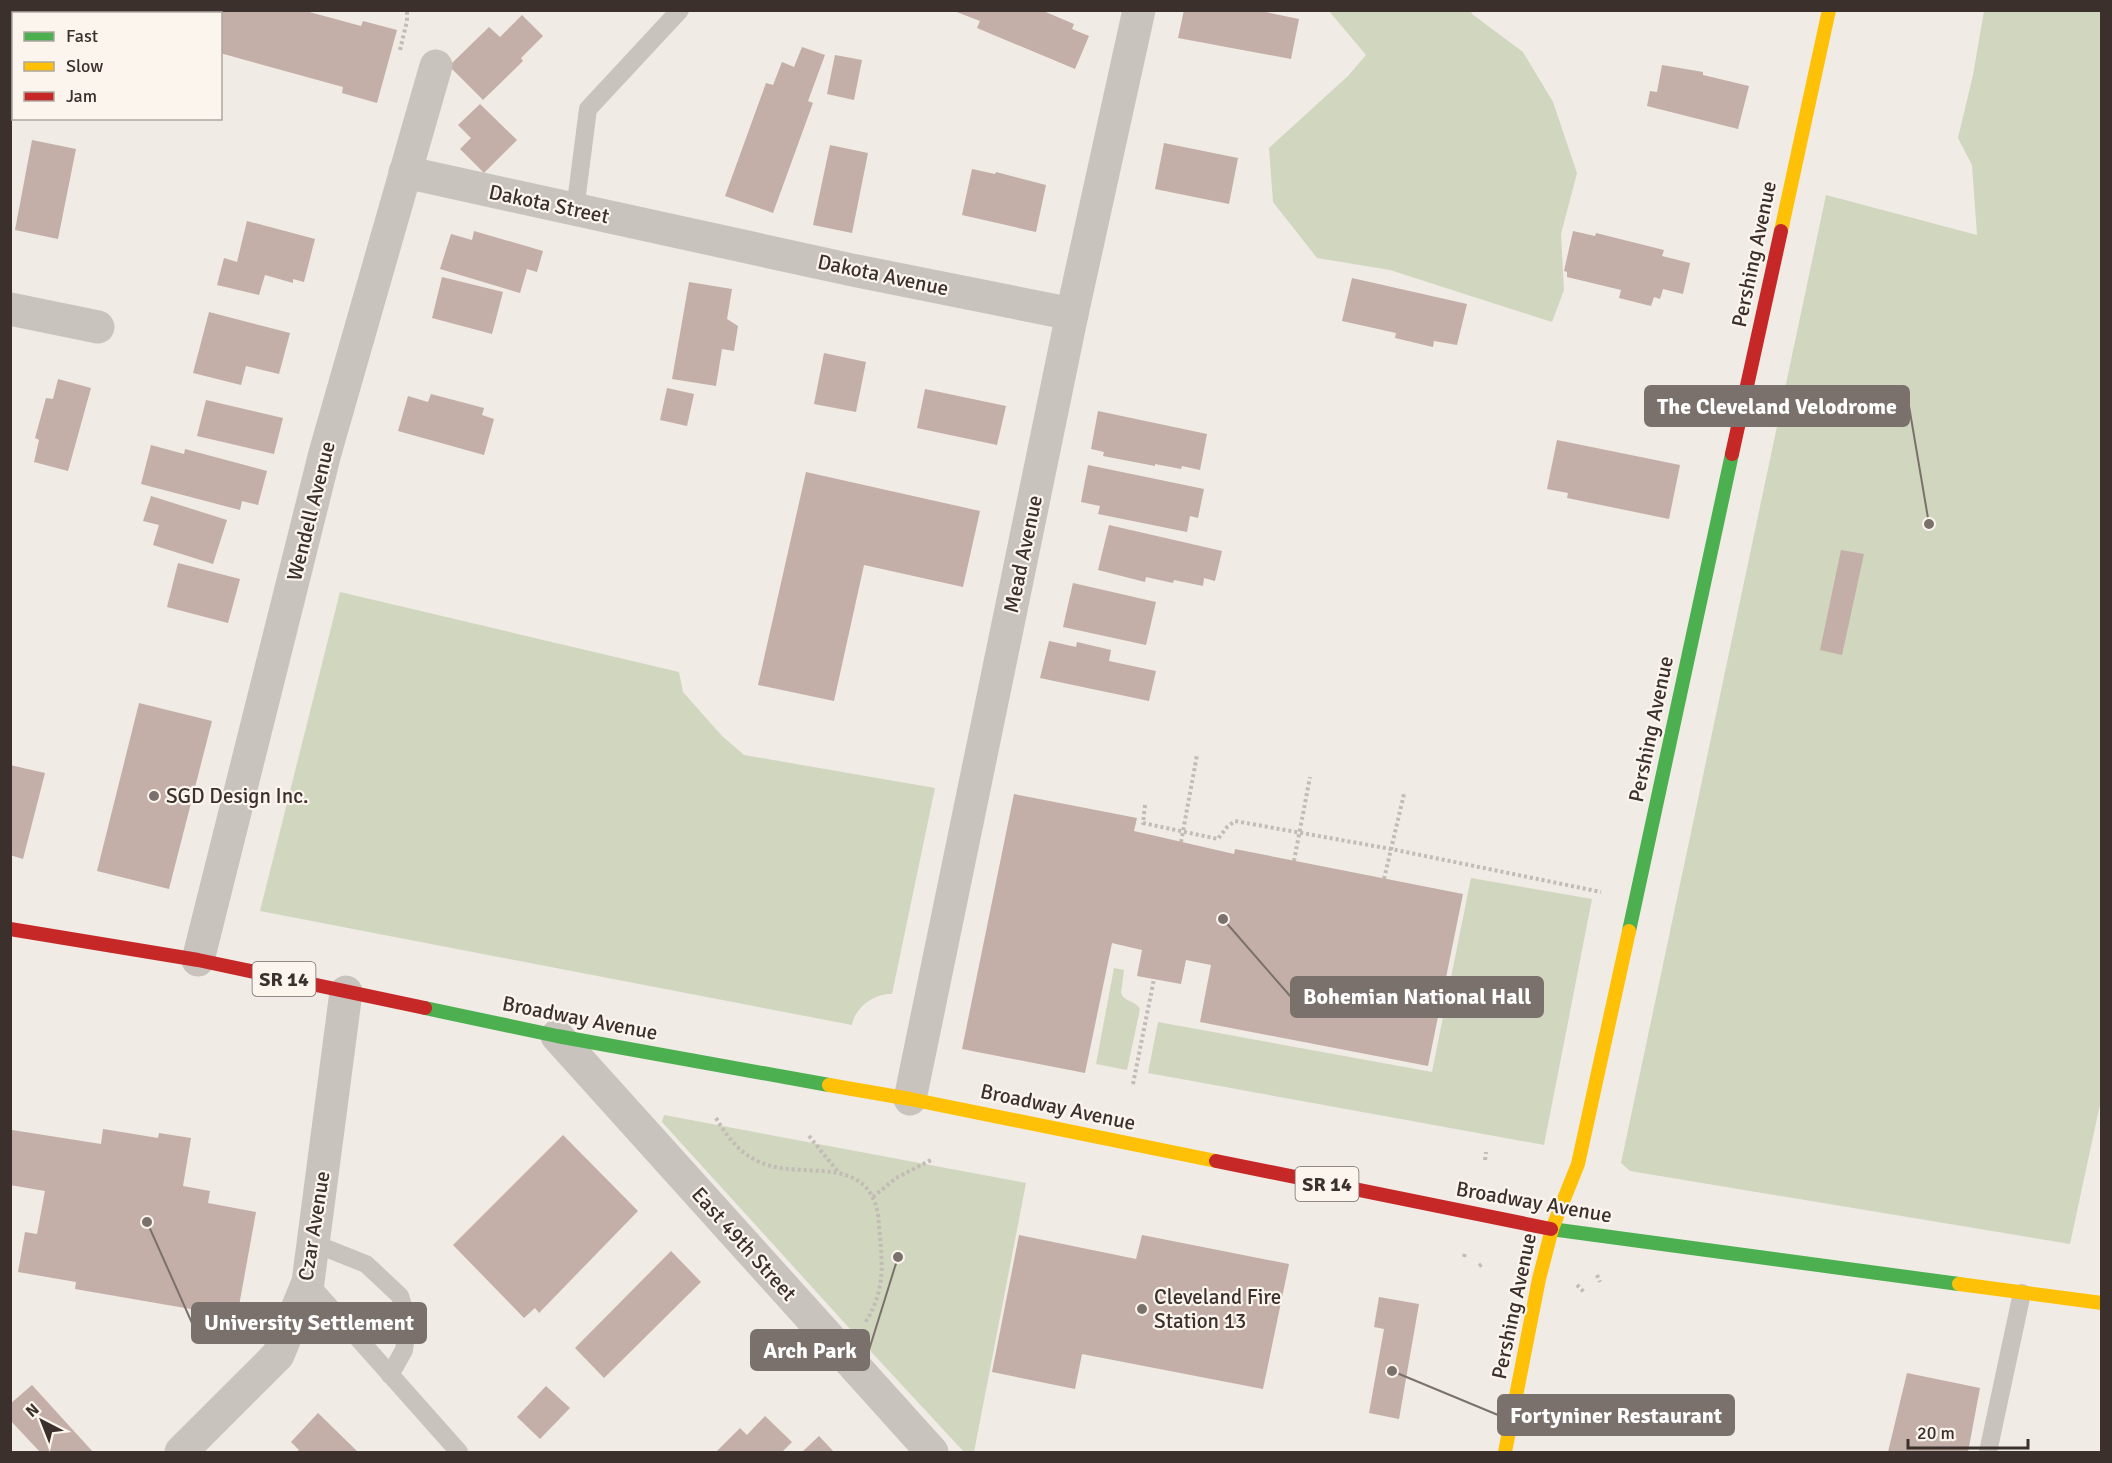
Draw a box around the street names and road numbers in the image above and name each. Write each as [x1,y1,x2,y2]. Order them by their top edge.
street label: Dakota Street [487,179,611,229]
street label: Pershing Avenue [1726,179,1782,329]
street label: Dakota Avenue [815,248,951,302]
street label: Wendell Avenue [281,438,341,584]
street label: Mead Avenue [998,493,1048,615]
street label: Pershing Avenue [1623,654,1679,804]
road number: SR 14 [252,962,316,996]
street label: Broadway Avenue [500,990,660,1046]
street label: Broadway Avenue [978,1078,1138,1136]
road number: SR 14 [1296,1167,1358,1201]
street label: Czar Avenue [292,1169,336,1283]
street label: Broadway Avenue [1454,1175,1614,1229]
street label: East 49th Street [686,1182,802,1306]
street label: Pershing Avenue [1486,1231,1542,1381]

